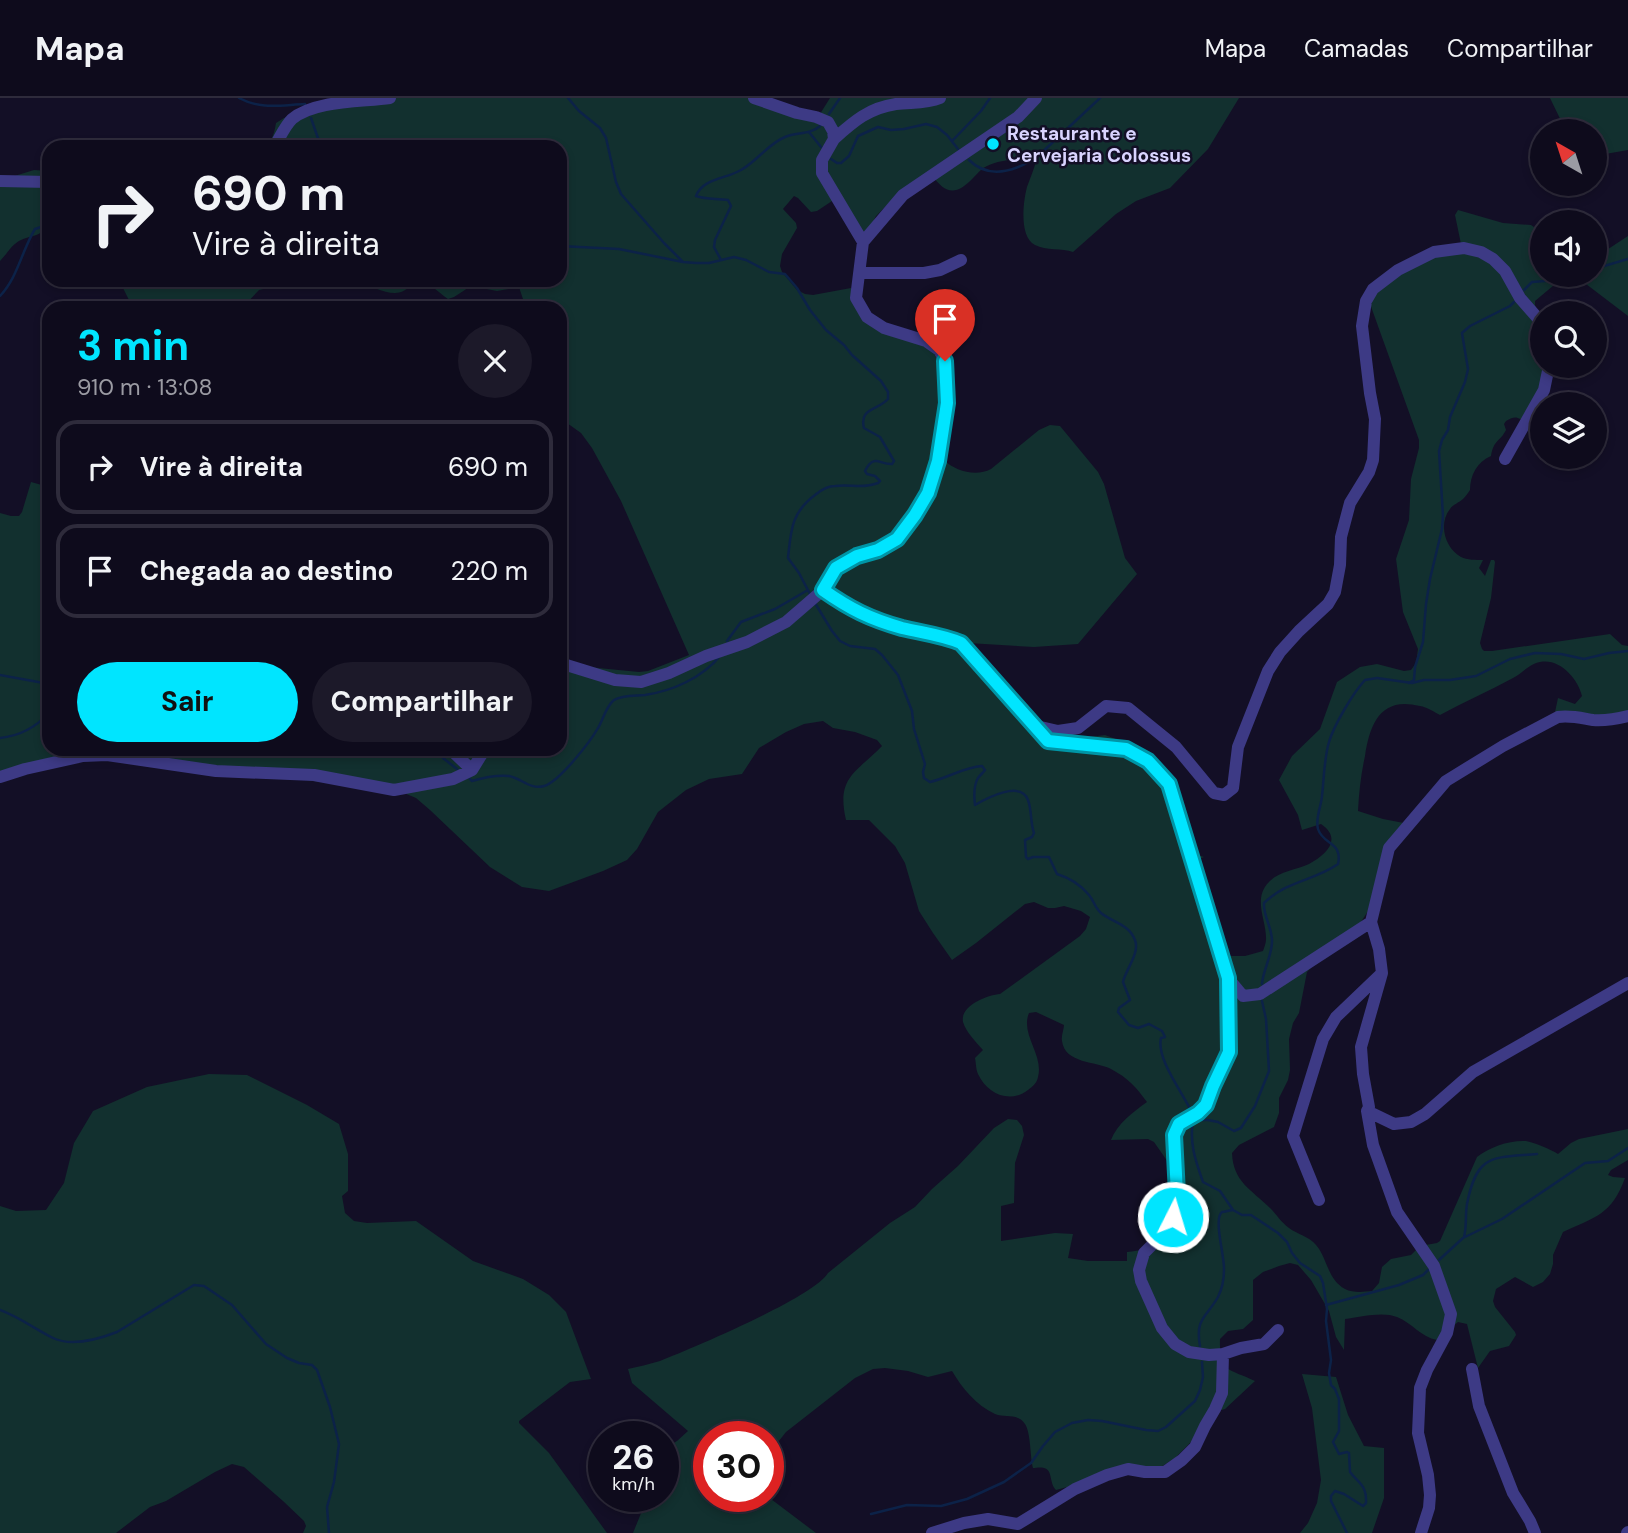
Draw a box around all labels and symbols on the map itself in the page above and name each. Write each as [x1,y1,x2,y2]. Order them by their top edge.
north arrow [1530,119,1606,196]
place label: Restaurante e Cervejaria Colossus [1007,121,1191,168]
marker: Restaurante e Cervejaria Colossus [985,136,1001,152]
pin [915,289,975,361]
position arrow [1136,1180,1210,1254]
speed limit sign: 30 [693,1421,784,1512]

